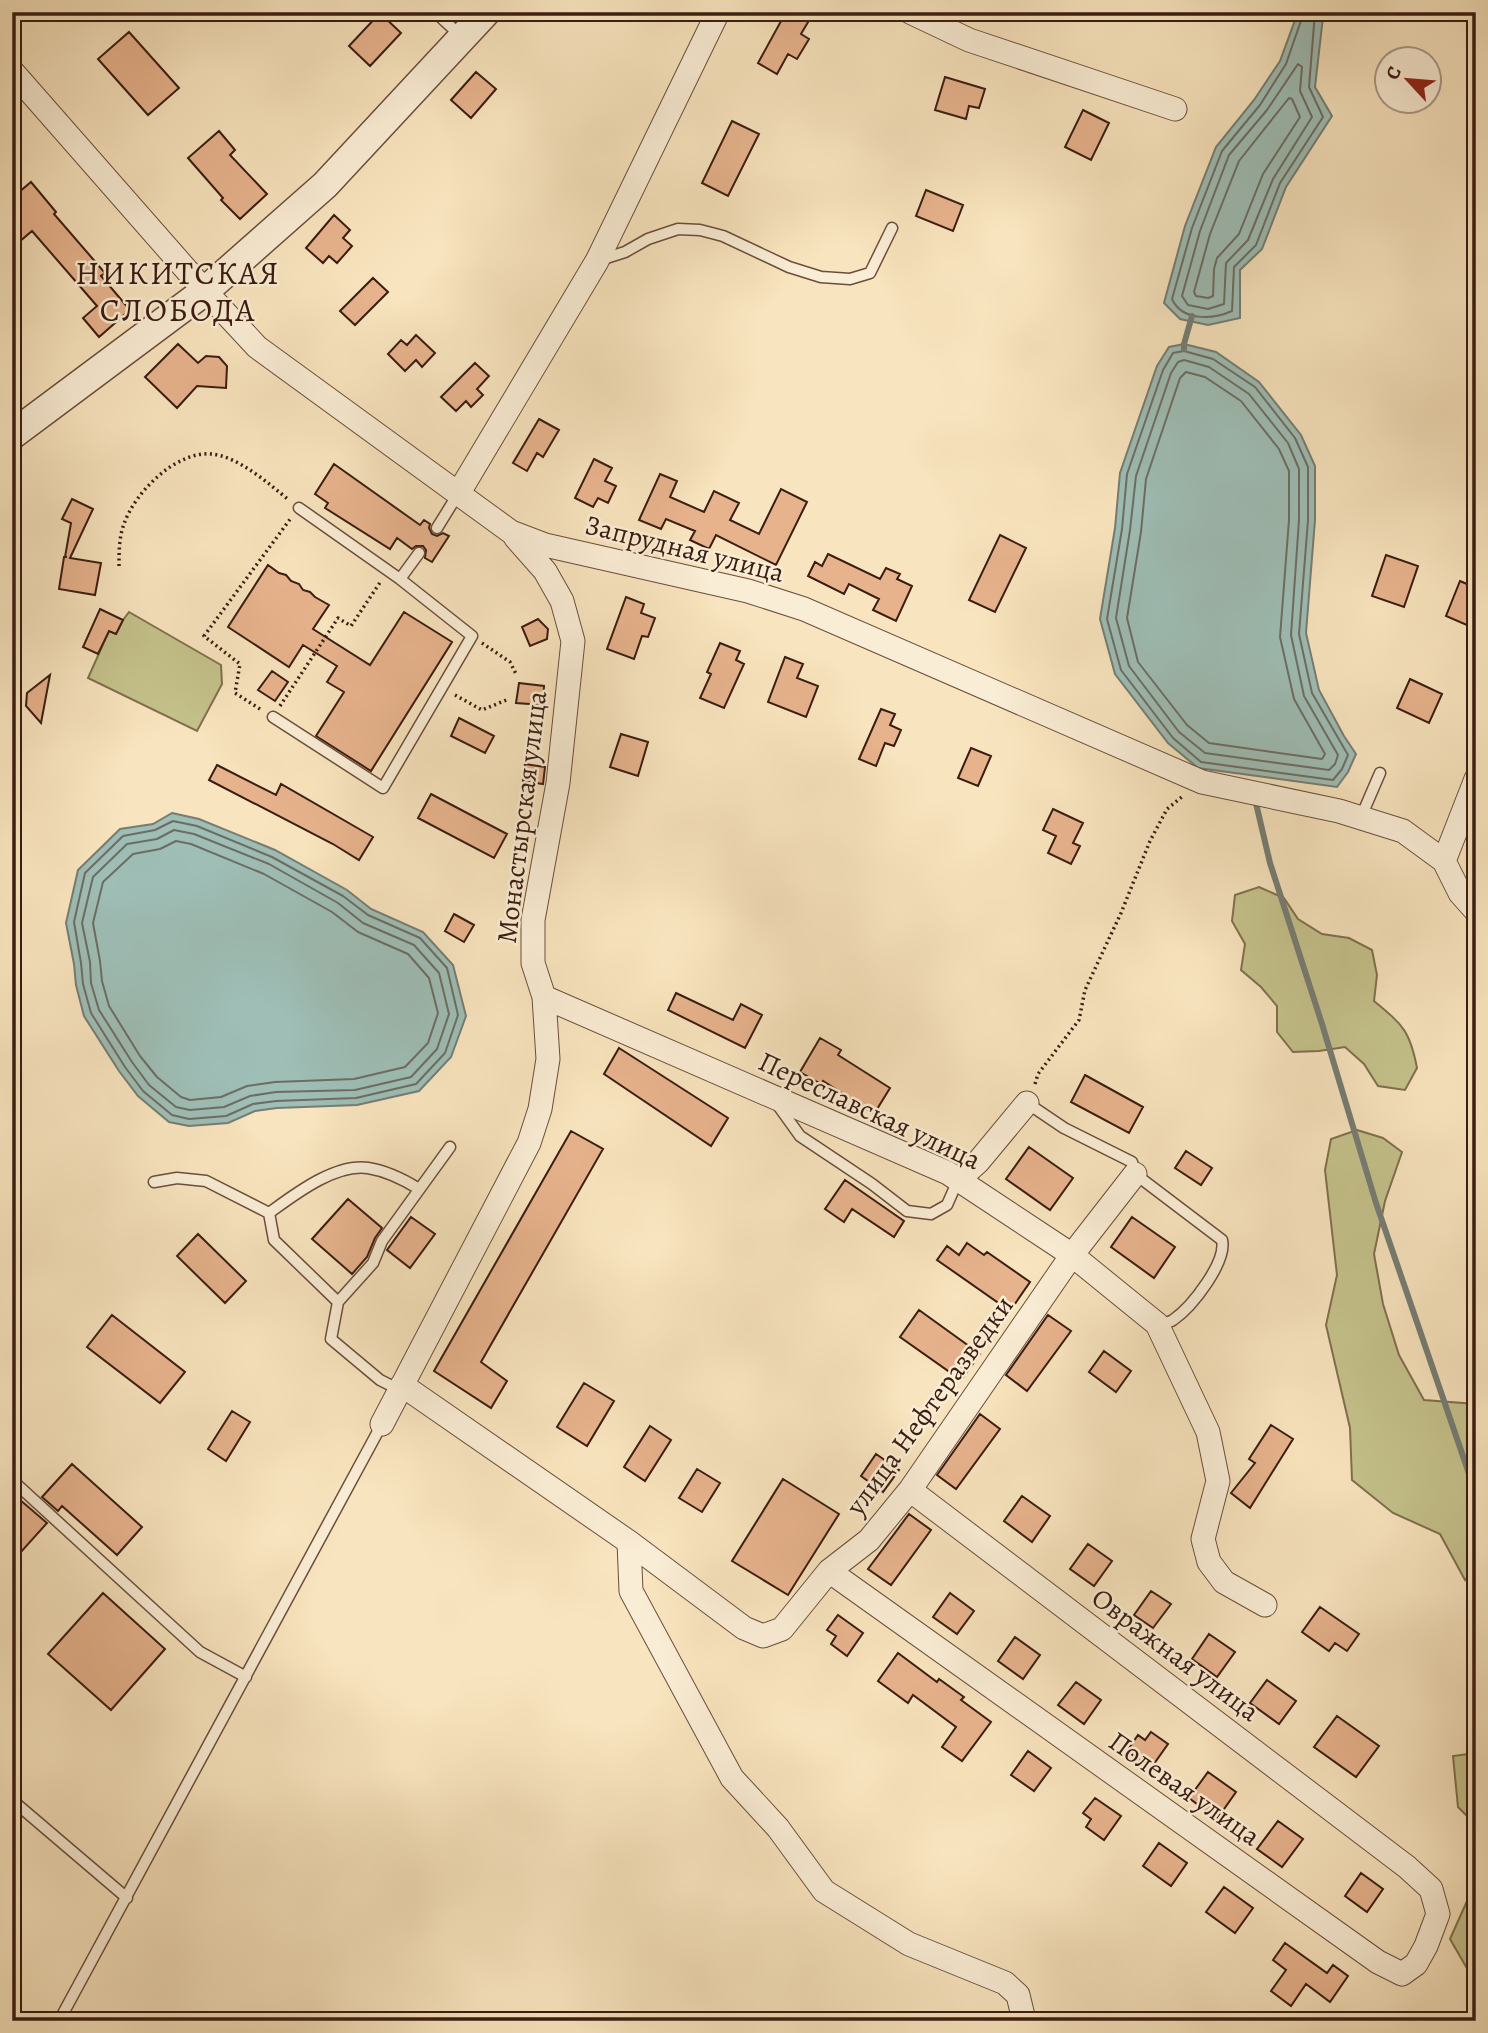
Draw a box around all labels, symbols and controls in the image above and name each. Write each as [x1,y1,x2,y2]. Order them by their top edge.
north arrow [1372,46,1442,116]
text: С [1379,62,1408,84]
district label: НИКИТСКАЯ СЛОБОДА [75,251,281,332]
street label: Запрудная улица [581,506,788,592]
street label: Монастырская улица [488,689,556,946]
street label: Переславская улица [752,1043,987,1179]
street label: улица Нефтеразведки [837,1288,1022,1524]
street label: Овражная улица [1084,1579,1267,1731]
street label: Полевая улица [1101,1723,1268,1855]

